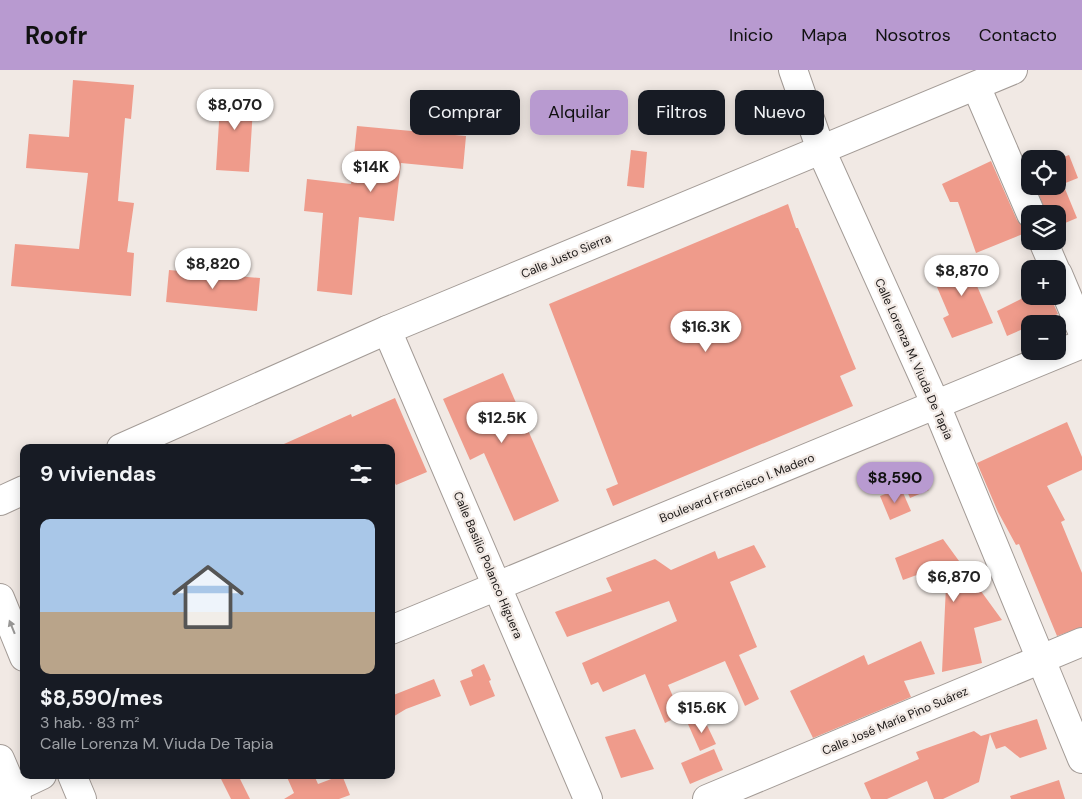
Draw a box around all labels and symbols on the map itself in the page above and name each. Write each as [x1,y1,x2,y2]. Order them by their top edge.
pin: $8,070 [194,88,276,131]
pin: $14K [341,150,401,193]
street label: Calle Justo Sierra [519,230,613,282]
pin: $8,820 [172,248,254,290]
pin: $8,870 [921,254,1003,297]
street label: Calle Lorenza M. Viuda De Tapia [871,276,957,442]
pin: $16.3K [665,310,747,353]
pin: $12.5K [461,402,543,444]
street label: Boulevard Francisco I. Madero [657,450,817,526]
pin: $8,590 [854,462,936,504]
street label: Calle Basilio Polanco Higuera [450,489,526,641]
pin: $6,870 [913,560,995,603]
one-way arrow [8,620,15,635]
street label: Calle José María Pino Suárez [820,683,970,759]
pin: $15.6K [661,692,743,734]

